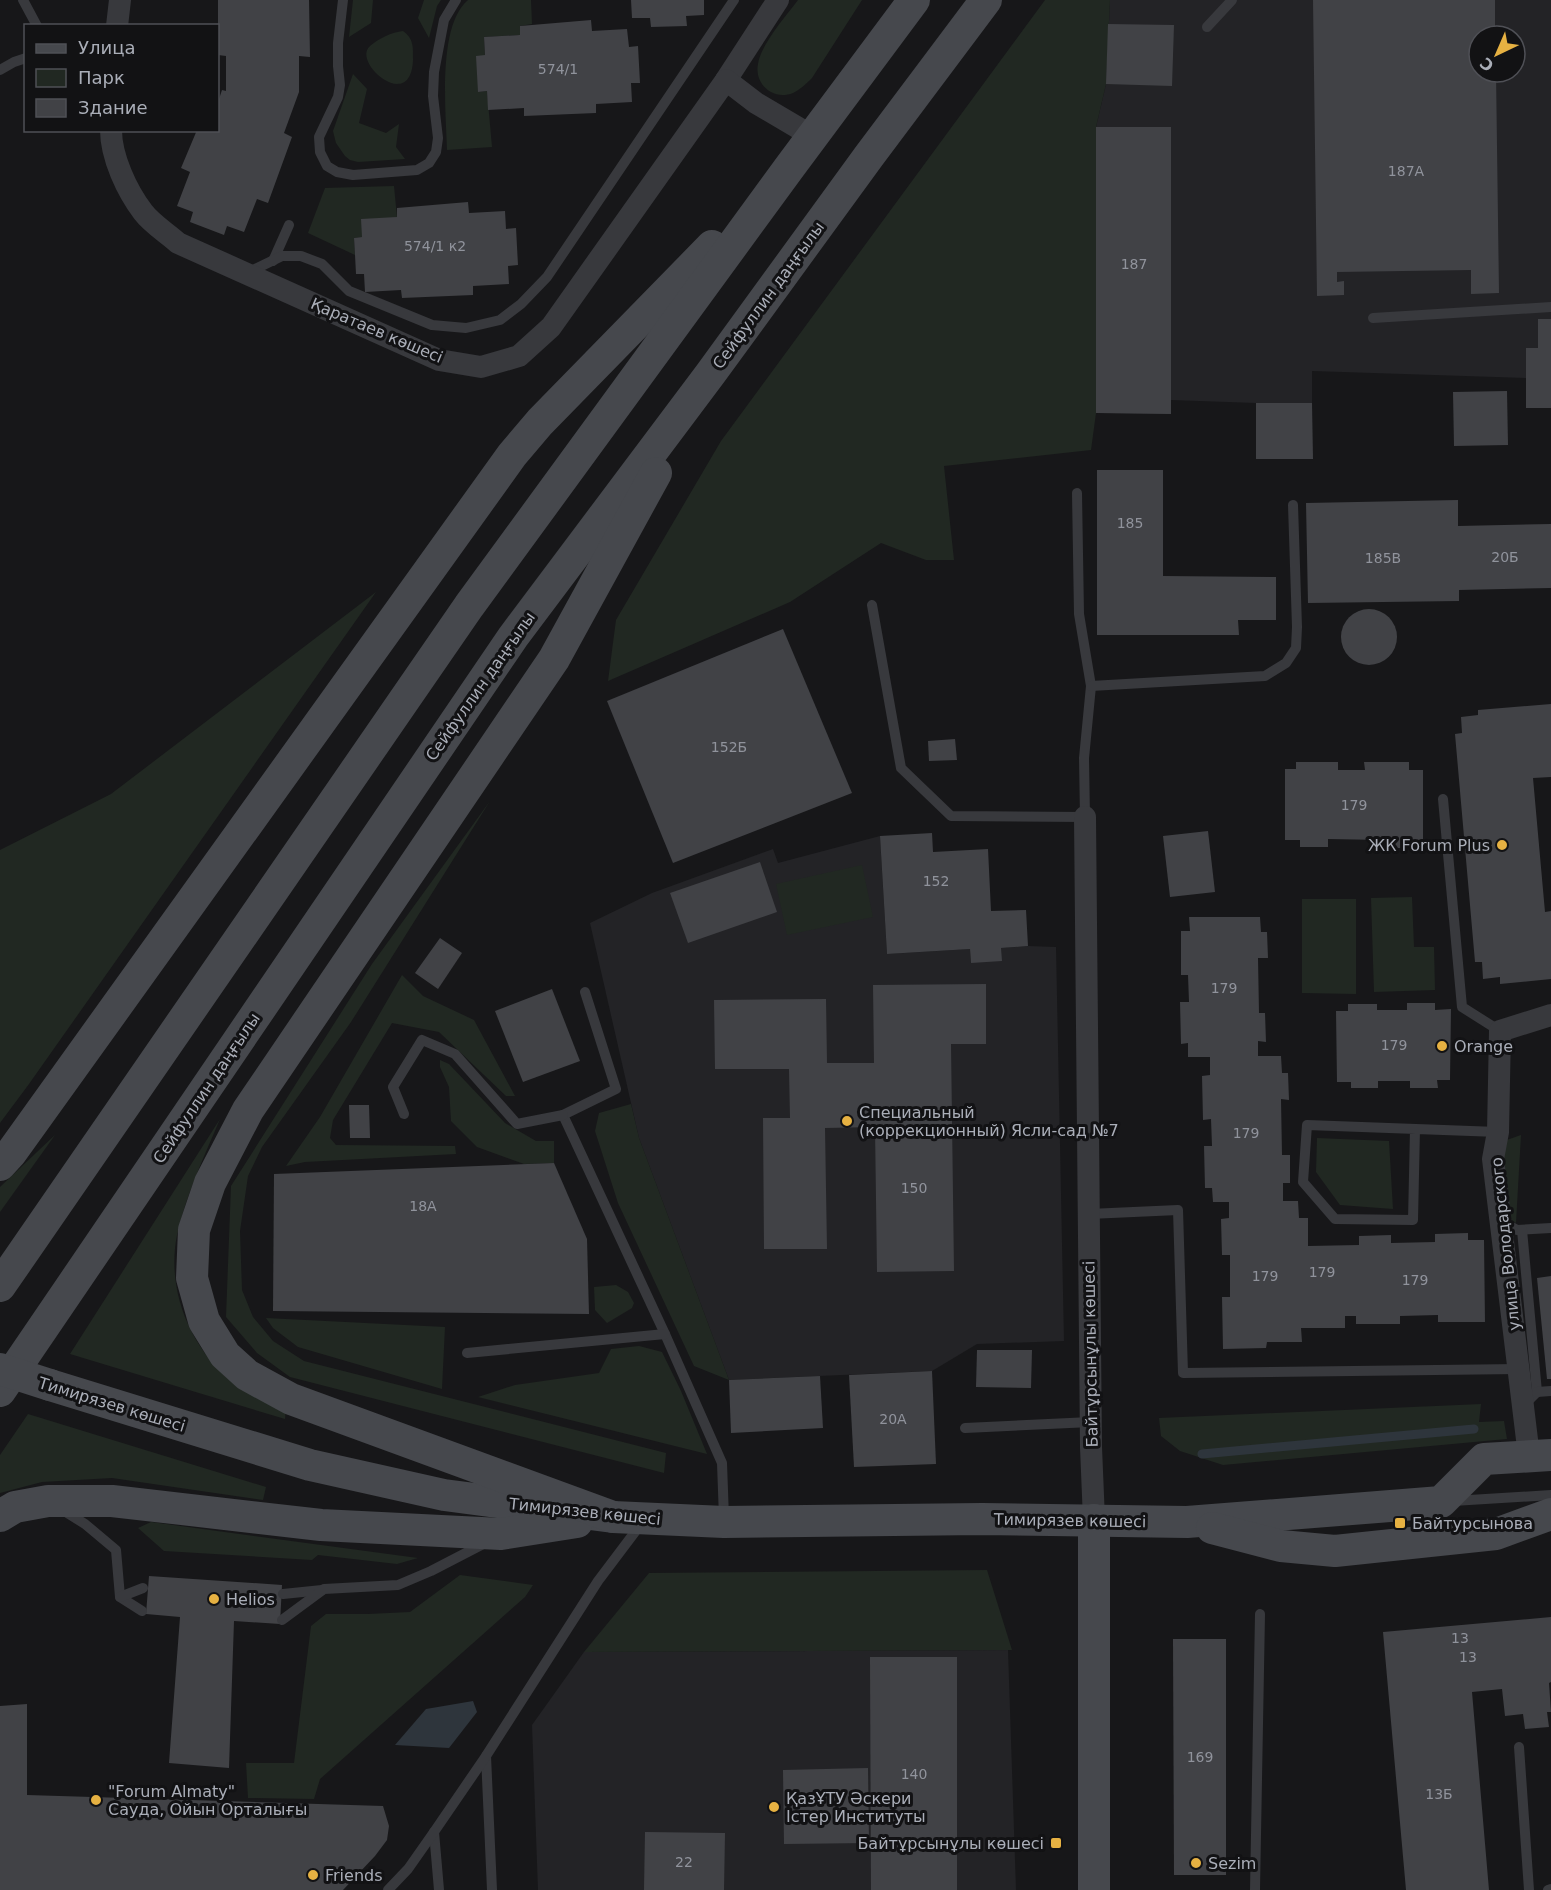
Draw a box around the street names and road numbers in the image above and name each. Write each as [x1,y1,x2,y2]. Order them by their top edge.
street label: Сейфуллин даңғылы [709,218,828,373]
street label: Қаратаев көшесі [308,294,446,367]
street label: Сейфуллин даңғылы [422,608,539,764]
street label: Сейфуллин даңғылы [149,1009,264,1167]
street label: улица Володарского [1487,1156,1524,1332]
street label: Байтұрсынұлы көшесі [1079,1261,1102,1447]
street label: Тимирязев көшесі [35,1373,188,1436]
street label: Тимирязев көшесі [507,1494,662,1529]
street label: Тимирязев көшесі [993,1510,1146,1531]

